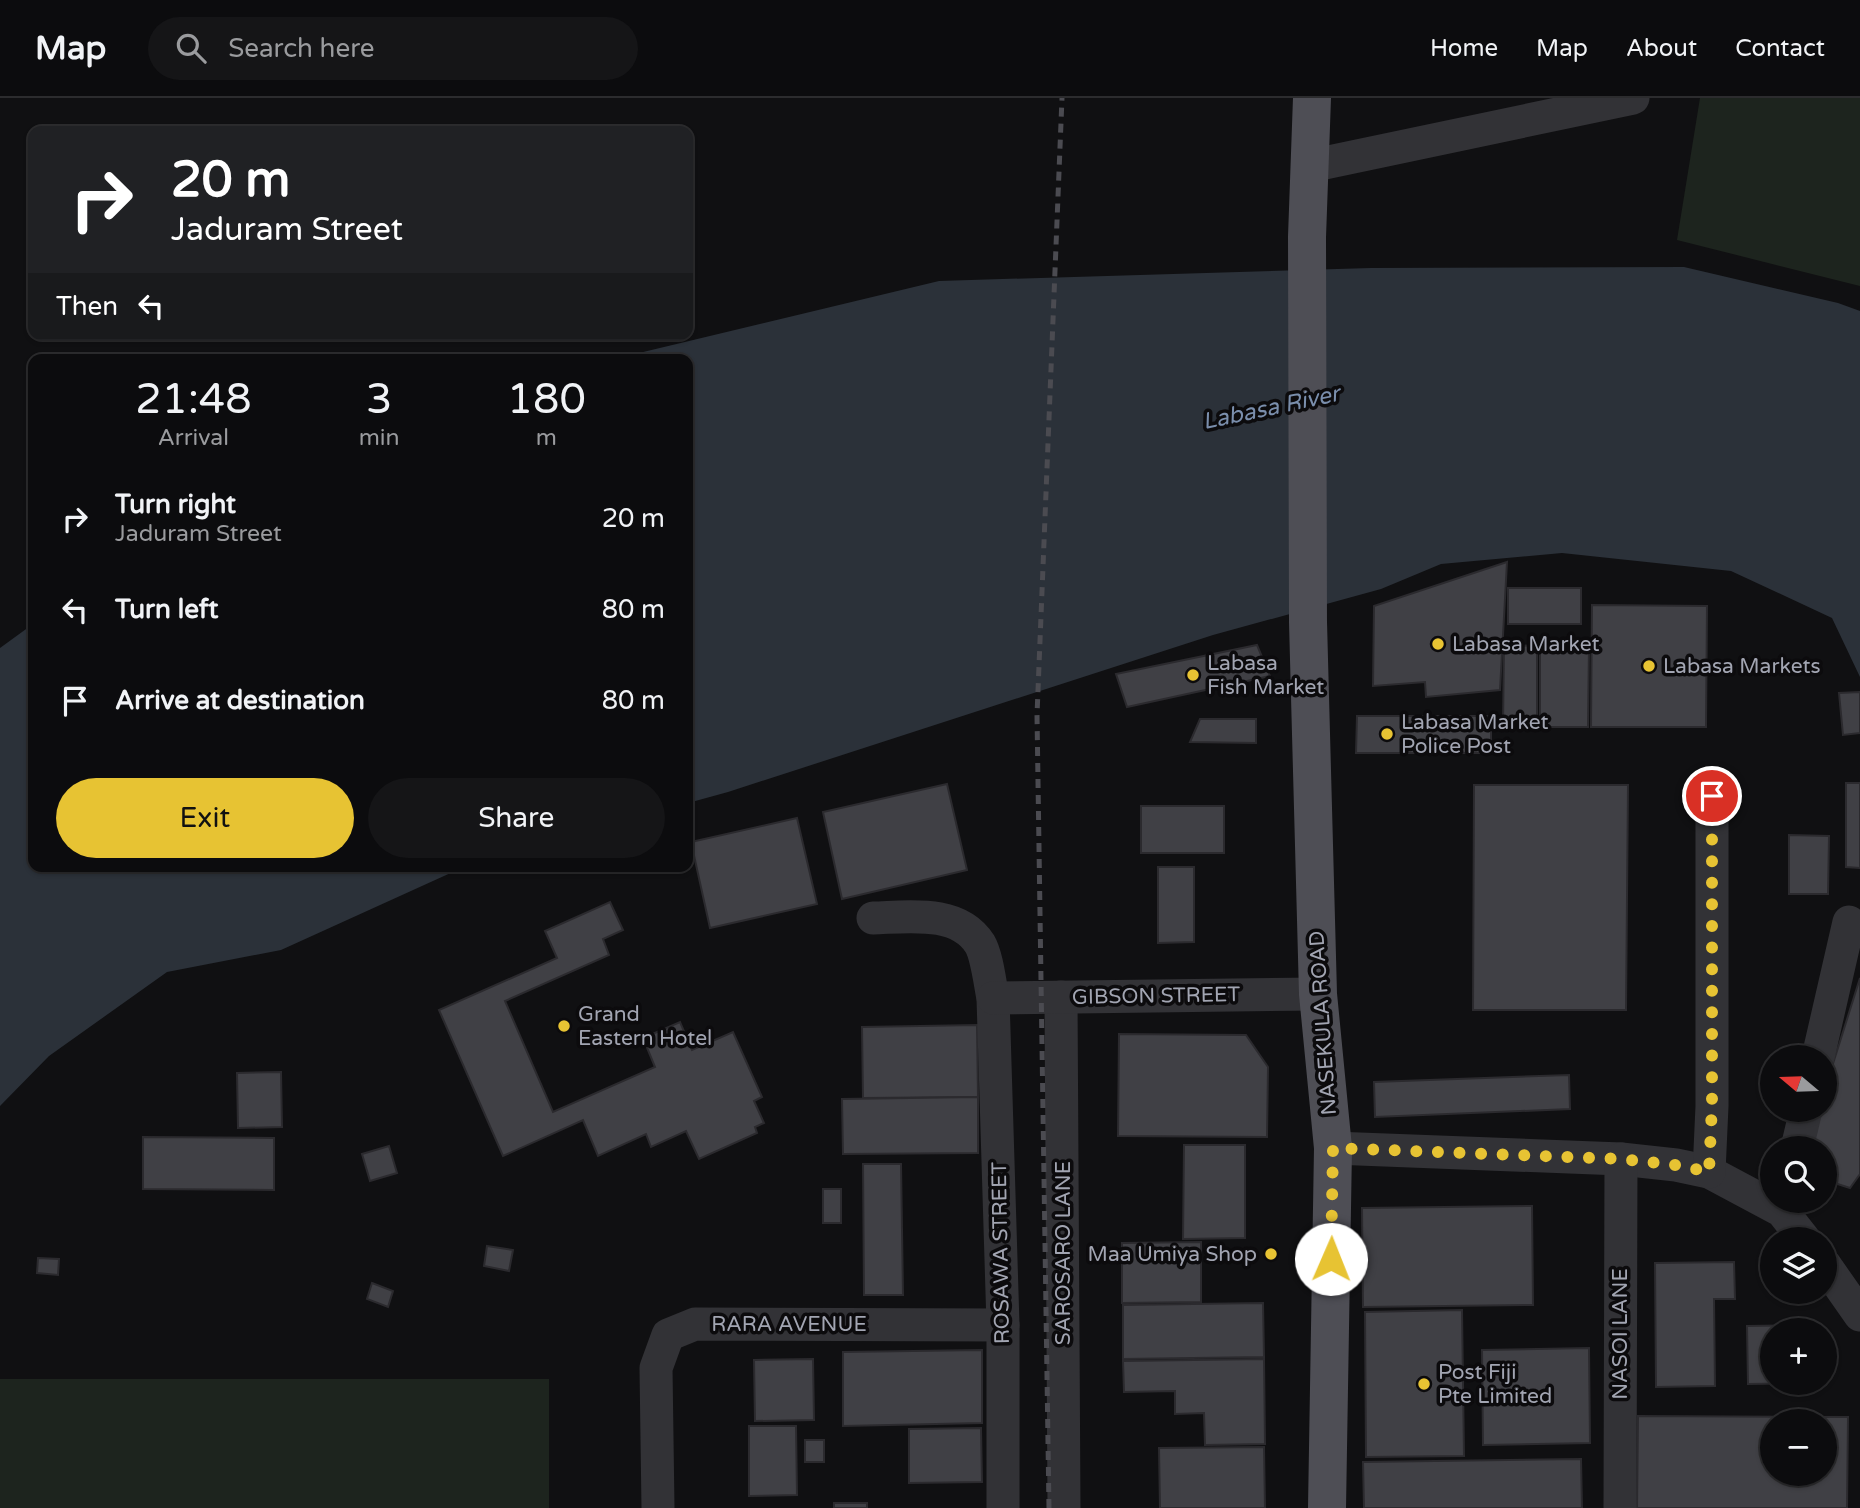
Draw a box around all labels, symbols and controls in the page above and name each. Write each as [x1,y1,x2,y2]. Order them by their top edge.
search box [148,17,638,80]
text: Map [35,29,106,68]
icon: search [172,29,210,67]
text: Search here [228,33,374,64]
text: Home [1430,34,1498,63]
text: Map [1536,34,1588,63]
text: About [1626,34,1697,63]
text: Contact [1735,34,1825,63]
text: 20 m [171,151,290,210]
icon: right [56,154,147,245]
text: Jaduram Street [171,211,403,249]
icon: left [132,287,170,325]
text: Then [56,291,118,322]
text: 21:48 [135,374,252,425]
text: 3 [366,374,392,425]
text: 180 [507,374,586,425]
water label: Labasa River [1200,379,1345,436]
text: Arrival [158,424,229,452]
text: min [359,424,400,452]
text: m [536,424,557,452]
text: Turn right [115,489,236,520]
icon: right [56,500,94,538]
text: 20 m [602,503,665,534]
text: Jaduram Street [115,520,282,548]
icon: left [56,591,94,629]
text: Turn left [115,594,218,625]
text: 80 m [602,594,665,625]
place label: Labasa Market [1452,632,1600,657]
marker: Labasa Market [1430,636,1446,652]
place label: Labasa Fish Market [1207,651,1324,700]
place label: Labasa Markets [1663,654,1821,679]
marker: Labasa Markets [1641,658,1657,674]
marker: Labasa Fish Market [1185,667,1201,683]
icon: arrive [56,682,94,720]
text: Arrive at destination [115,685,365,716]
text: 80 m [602,685,665,716]
place label: Labasa Market Police Post [1401,710,1549,759]
marker: Labasa Market Police Post [1379,726,1395,742]
pin [1682,766,1742,826]
icon: arrive [1693,777,1731,815]
button: Exit [56,778,354,858]
button: Share [368,778,665,858]
street label: NASEKULA ROAD [1304,930,1342,1116]
street label: GIBSON STREET [1072,982,1241,1010]
place label: Grand Eastern Hotel [578,1002,712,1051]
marker: Grand Eastern Hotel [556,1018,572,1034]
north arrow [1760,1045,1838,1122]
map controls [1760,1045,1837,1486]
button: search [1760,1136,1837,1213]
street label: ROSAWA STREET [987,1161,1015,1344]
street label: SAROSARO LANE [1051,1161,1076,1345]
position arrow [1294,1222,1368,1296]
button: layers [1760,1227,1837,1304]
place label: Maa Umiya Shop [1088,1242,1257,1267]
marker: Maa Umiya Shop [1263,1246,1279,1262]
street label: NASOI LANE [1608,1268,1633,1400]
street label: RARA AVENUE [711,1312,867,1337]
button: + [1760,1318,1837,1395]
place label: Post Fiji Pte Limited [1438,1360,1552,1409]
marker: Post Fiji Pte Limited [1416,1376,1432,1392]
button: − [1760,1409,1837,1486]

